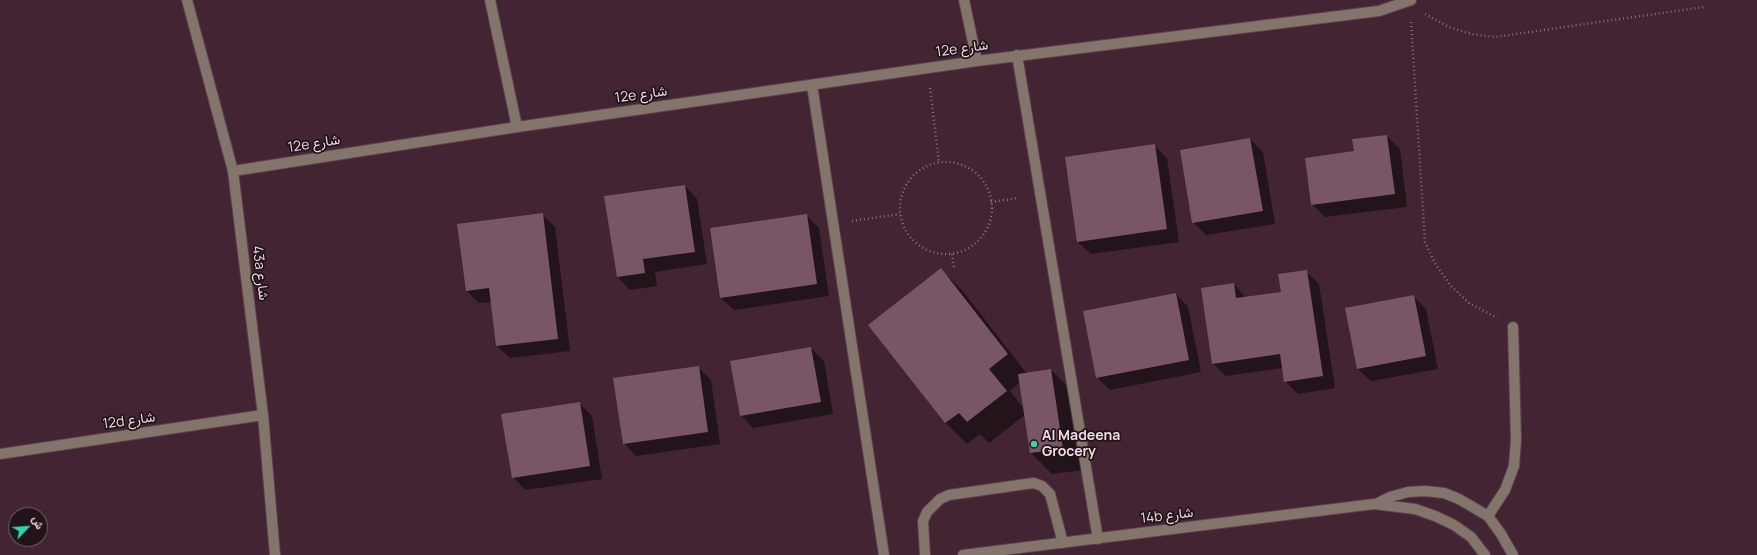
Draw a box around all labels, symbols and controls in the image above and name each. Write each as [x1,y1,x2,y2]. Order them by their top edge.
street label: 12e شارع [935,37,989,61]
street label: 12e شارع [614,83,668,107]
street label: 12e شارع [287,132,341,156]
street label: 43a شارع [248,245,272,301]
street label: 12d شارع [102,409,156,433]
place label: Al Madeena Grocery [1042,428,1120,460]
marker: Al Madeena Grocery [1029,439,1039,449]
street label: 14b شارع [1140,504,1194,528]
north arrow [8,507,48,547]
text: ش [29,513,48,531]

